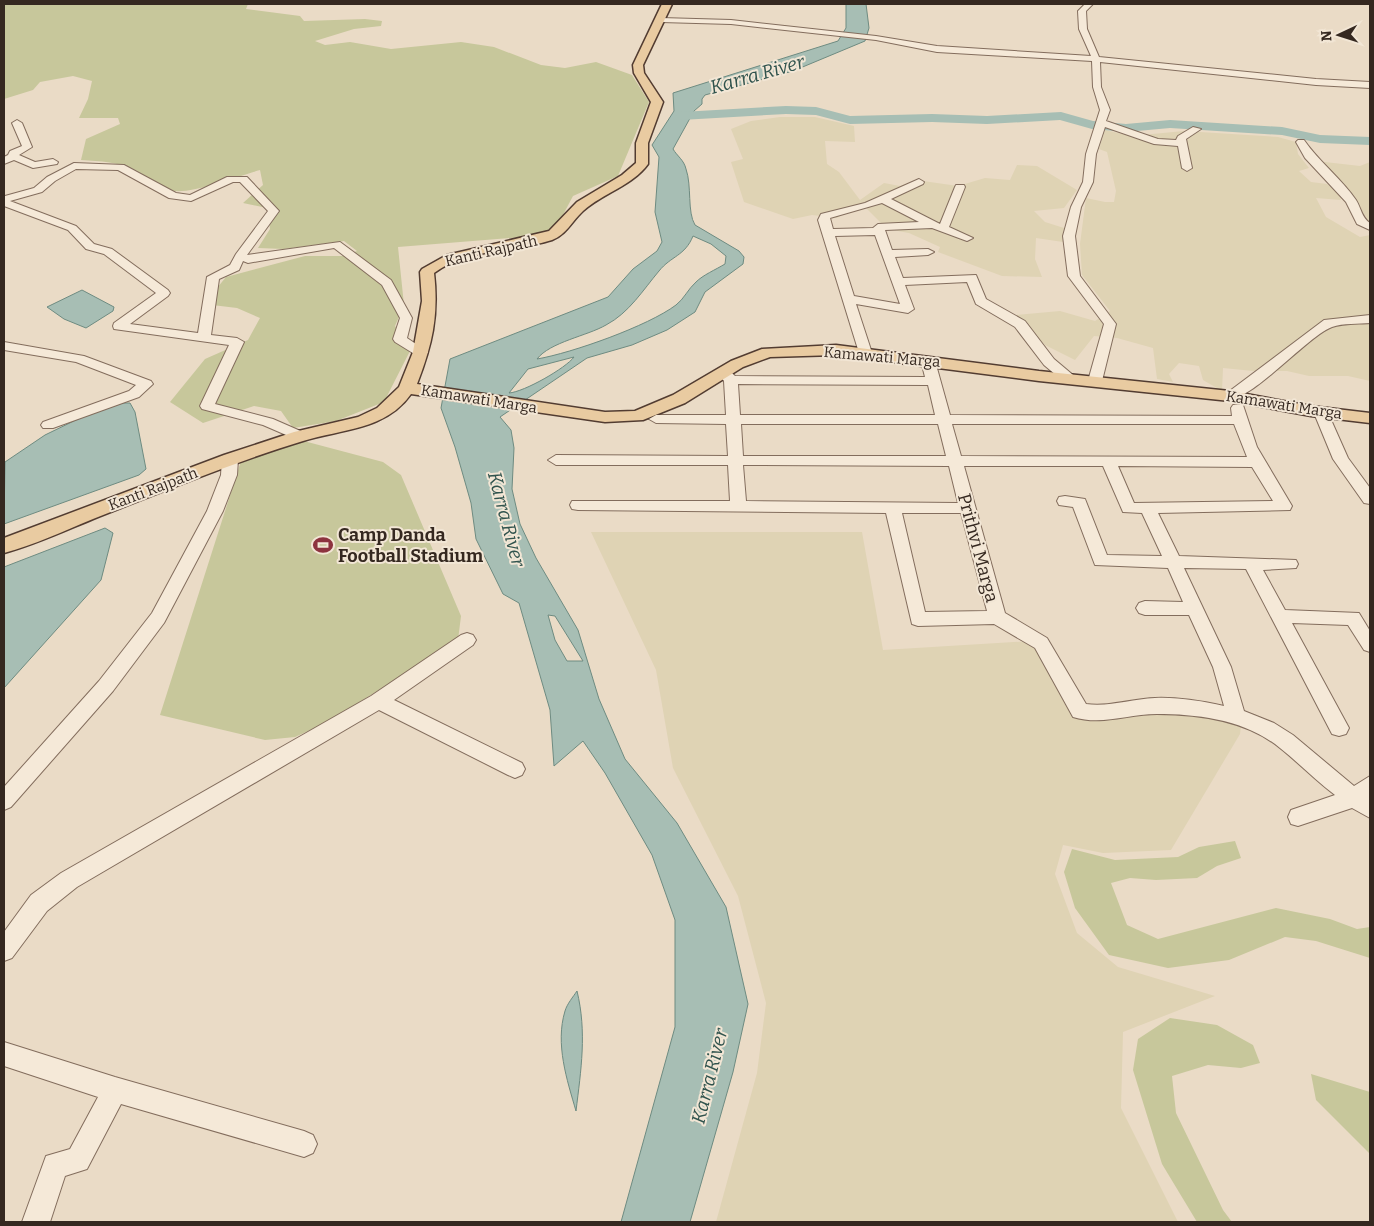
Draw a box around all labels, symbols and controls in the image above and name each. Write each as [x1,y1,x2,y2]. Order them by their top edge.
north arrow [1314,10,1364,60]
text: N [1318,30,1335,42]
water label: Karra River [707,50,808,99]
street label: Kanti Rajpath [443,231,540,270]
street label: Kamawati Marga [823,343,941,371]
street label: Kamawati Marga [420,381,538,417]
street label: Kamawati Marga [1225,387,1343,423]
street label: Kanti Rajpath [106,463,201,514]
water label: Karra River [483,469,531,570]
street label: Prithvi Marga [953,491,1003,605]
place label: Camp Danda Football Stadium [338,524,483,567]
sports icon: Camp Danda Football Stadium [312,534,334,556]
water label: Karra River [687,1025,733,1126]

